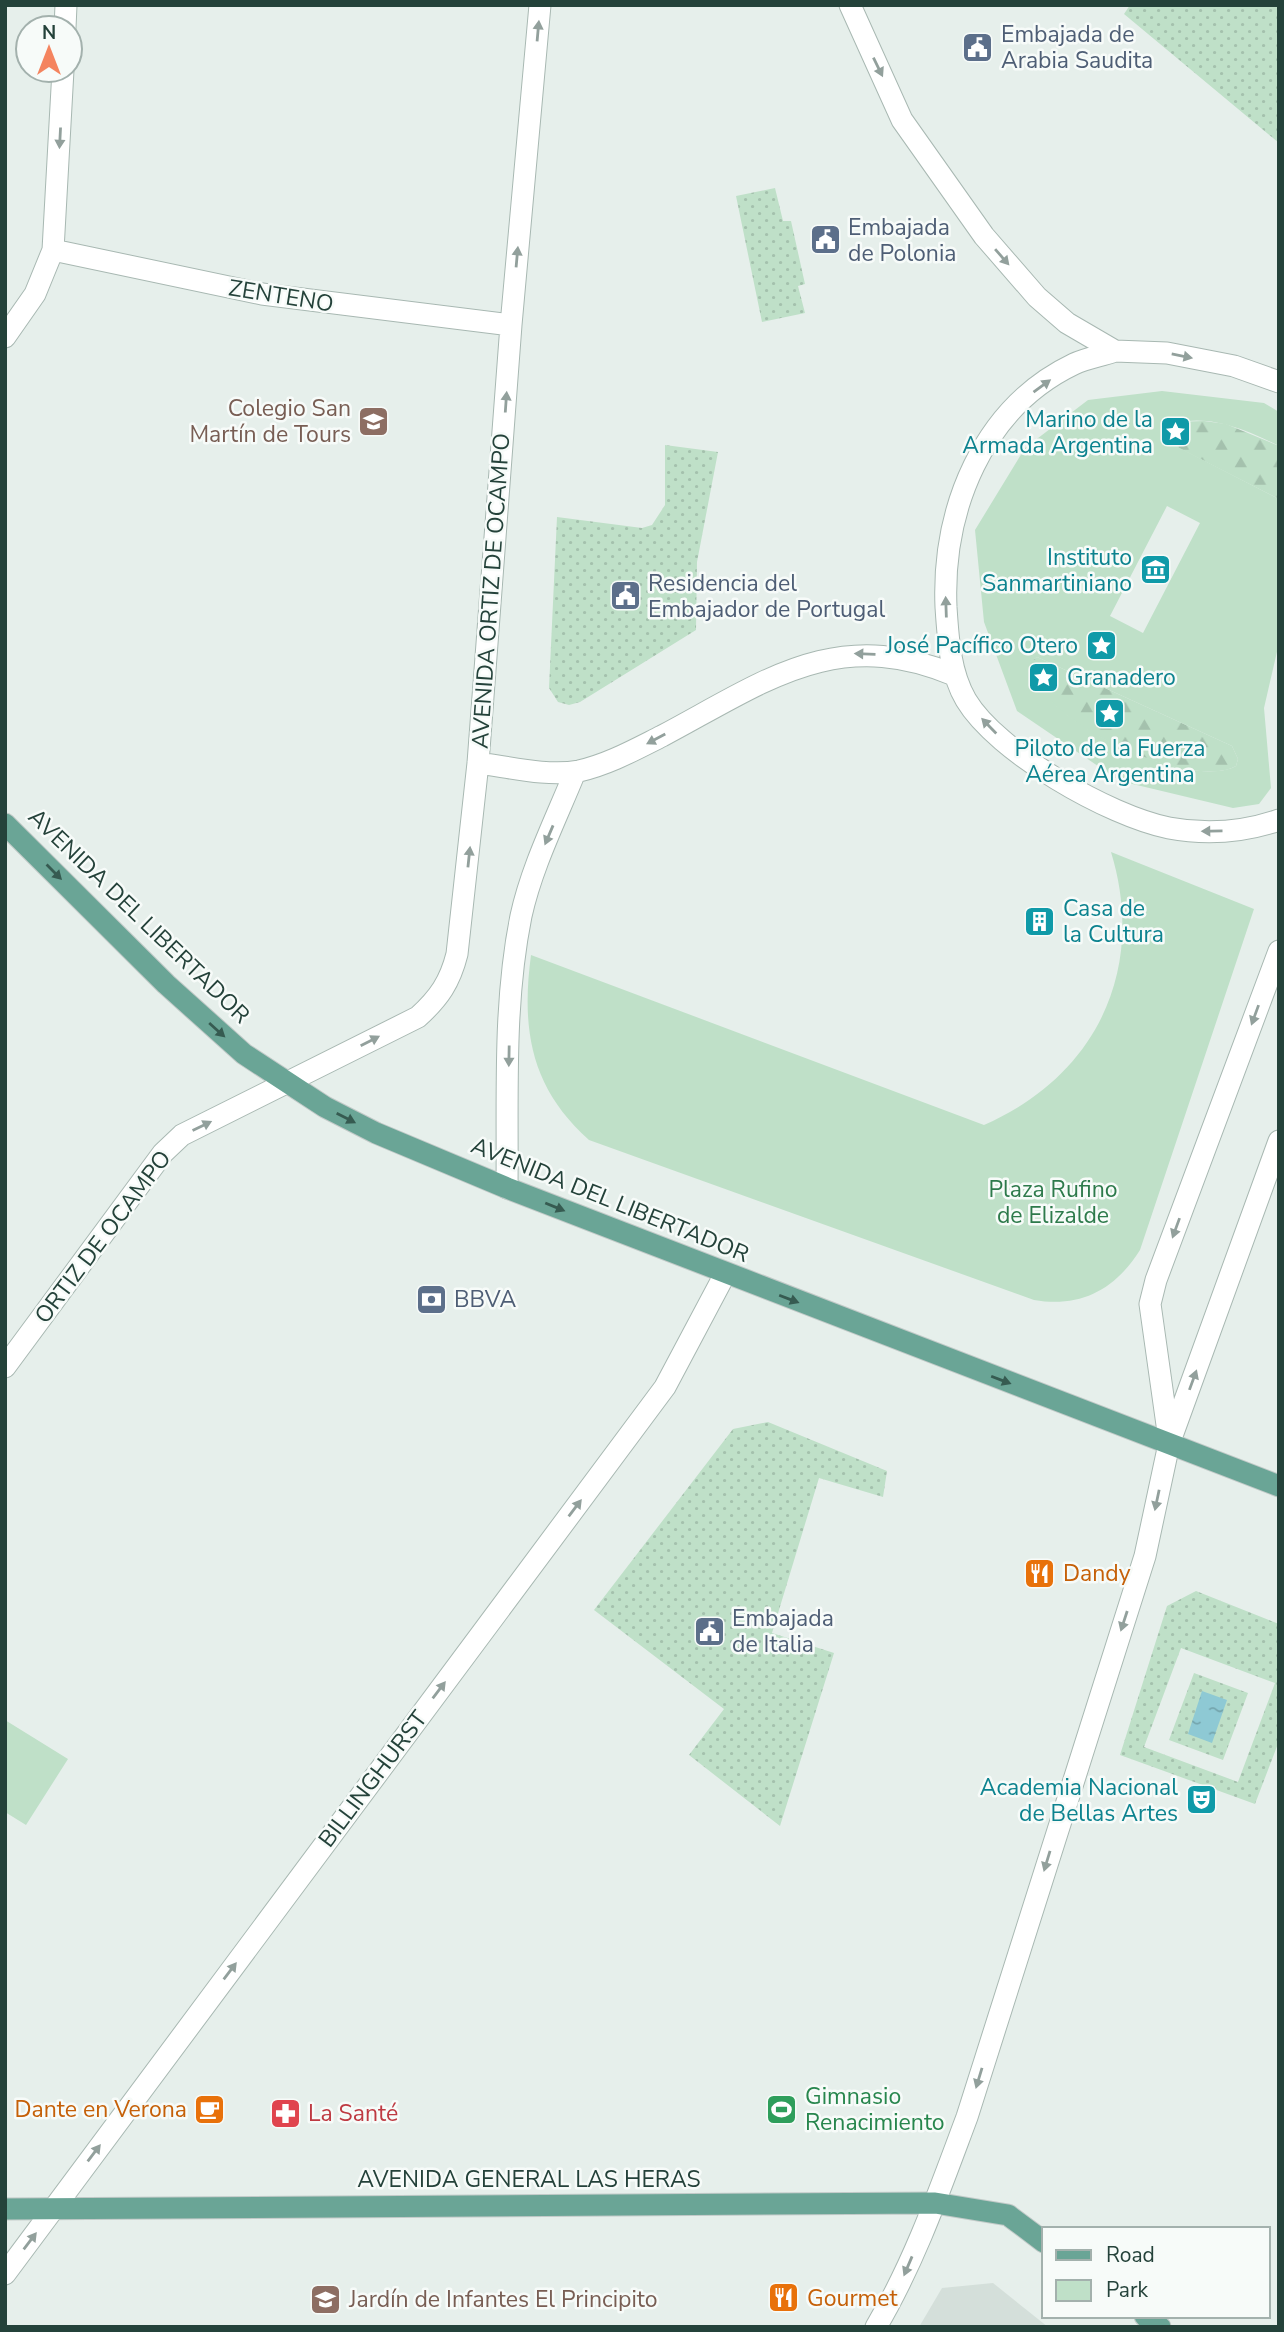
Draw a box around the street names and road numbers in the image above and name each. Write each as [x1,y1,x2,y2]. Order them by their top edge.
street label: ZENTENO [226,272,336,320]
street label: AVENIDA ORTIZ DE OCAMPO [465,432,517,750]
street label: AVENIDA DEL LIBERTADOR [21,802,257,1030]
street label: AVENIDA DEL LIBERTADOR [466,1130,754,1270]
street label: ORTIZ DE OCAMPO [28,1144,178,1330]
street label: BILLINGHURST [311,1704,435,1854]
street label: AVENIDA GENERAL LAS HERAS [357,2164,701,2195]

